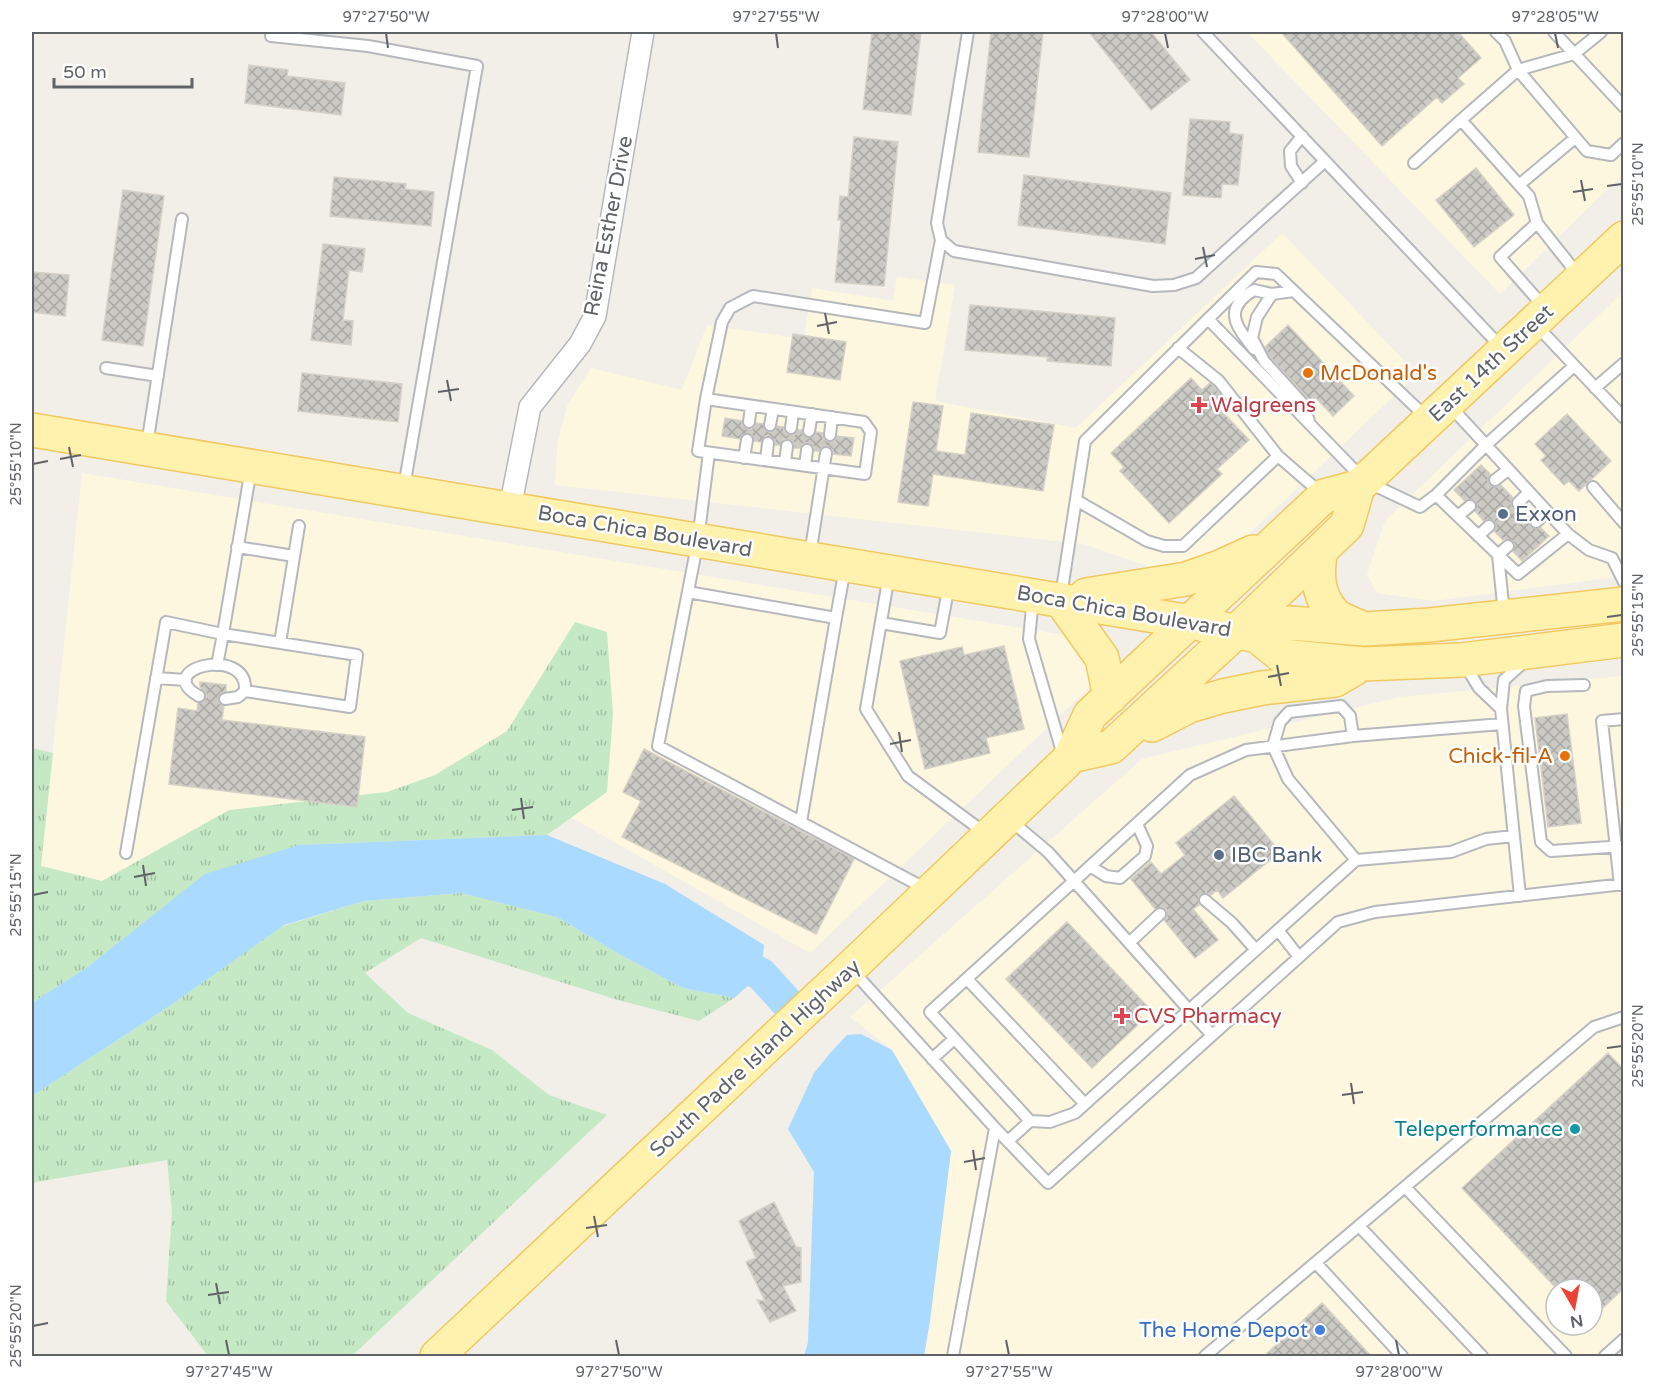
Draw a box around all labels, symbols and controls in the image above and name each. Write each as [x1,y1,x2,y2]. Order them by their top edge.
text: 97°27'50"W [342,8,430,26]
text: 97°27'55"W [732,8,820,26]
text: 97°28'00"W [1121,8,1209,26]
text: 97°28'05"W [1511,8,1599,26]
scale bar [54,51,192,89]
text: 50 m [63,61,107,83]
street label: Reina Esther Drive [579,134,638,318]
text: 25°55'10"N [1629,142,1647,226]
street label: East 14th Street [1424,299,1559,427]
place label: McDonald's [1320,361,1437,386]
marker: McDonald's [1301,366,1315,380]
place label: Walgreens [1211,393,1316,418]
marker: Walgreens [1192,398,1206,412]
text: 25°55'10"N [7,422,25,506]
street label: Boca Chica Boulevard [536,500,754,563]
place label: Exxon [1515,502,1577,527]
marker: Exxon [1496,507,1510,521]
text: 25°55'15"N [1629,573,1647,657]
street label: Boca Chica Boulevard [1015,580,1233,643]
place label: Chick-fil-A [1448,744,1553,769]
marker: Chick-fil-A [1558,749,1572,763]
place label: IBC Bank [1231,843,1322,868]
marker: IBC Bank [1212,848,1226,862]
text: 25°55'15"N [7,853,25,937]
street label: South Padre Island Highway [645,954,866,1163]
place label: CVS Pharmacy [1134,1004,1282,1029]
text: 25°55'20"N [1629,1004,1647,1088]
marker: CVS Pharmacy [1115,1009,1129,1023]
place label: Teleperformance [1394,1117,1563,1142]
marker: Teleperformance [1568,1122,1582,1136]
north arrow [1544,1277,1604,1337]
text: 25°55'20"N [7,1284,25,1368]
text: N [1568,1310,1584,1332]
place label: The Home Depot [1139,1318,1308,1343]
marker: The Home Depot [1313,1323,1327,1337]
text: 97°27'45"W [185,1363,273,1381]
text: 97°27'50"W [575,1363,663,1381]
text: 97°27'55"W [965,1363,1053,1381]
text: 97°28'00"W [1355,1363,1443,1381]

